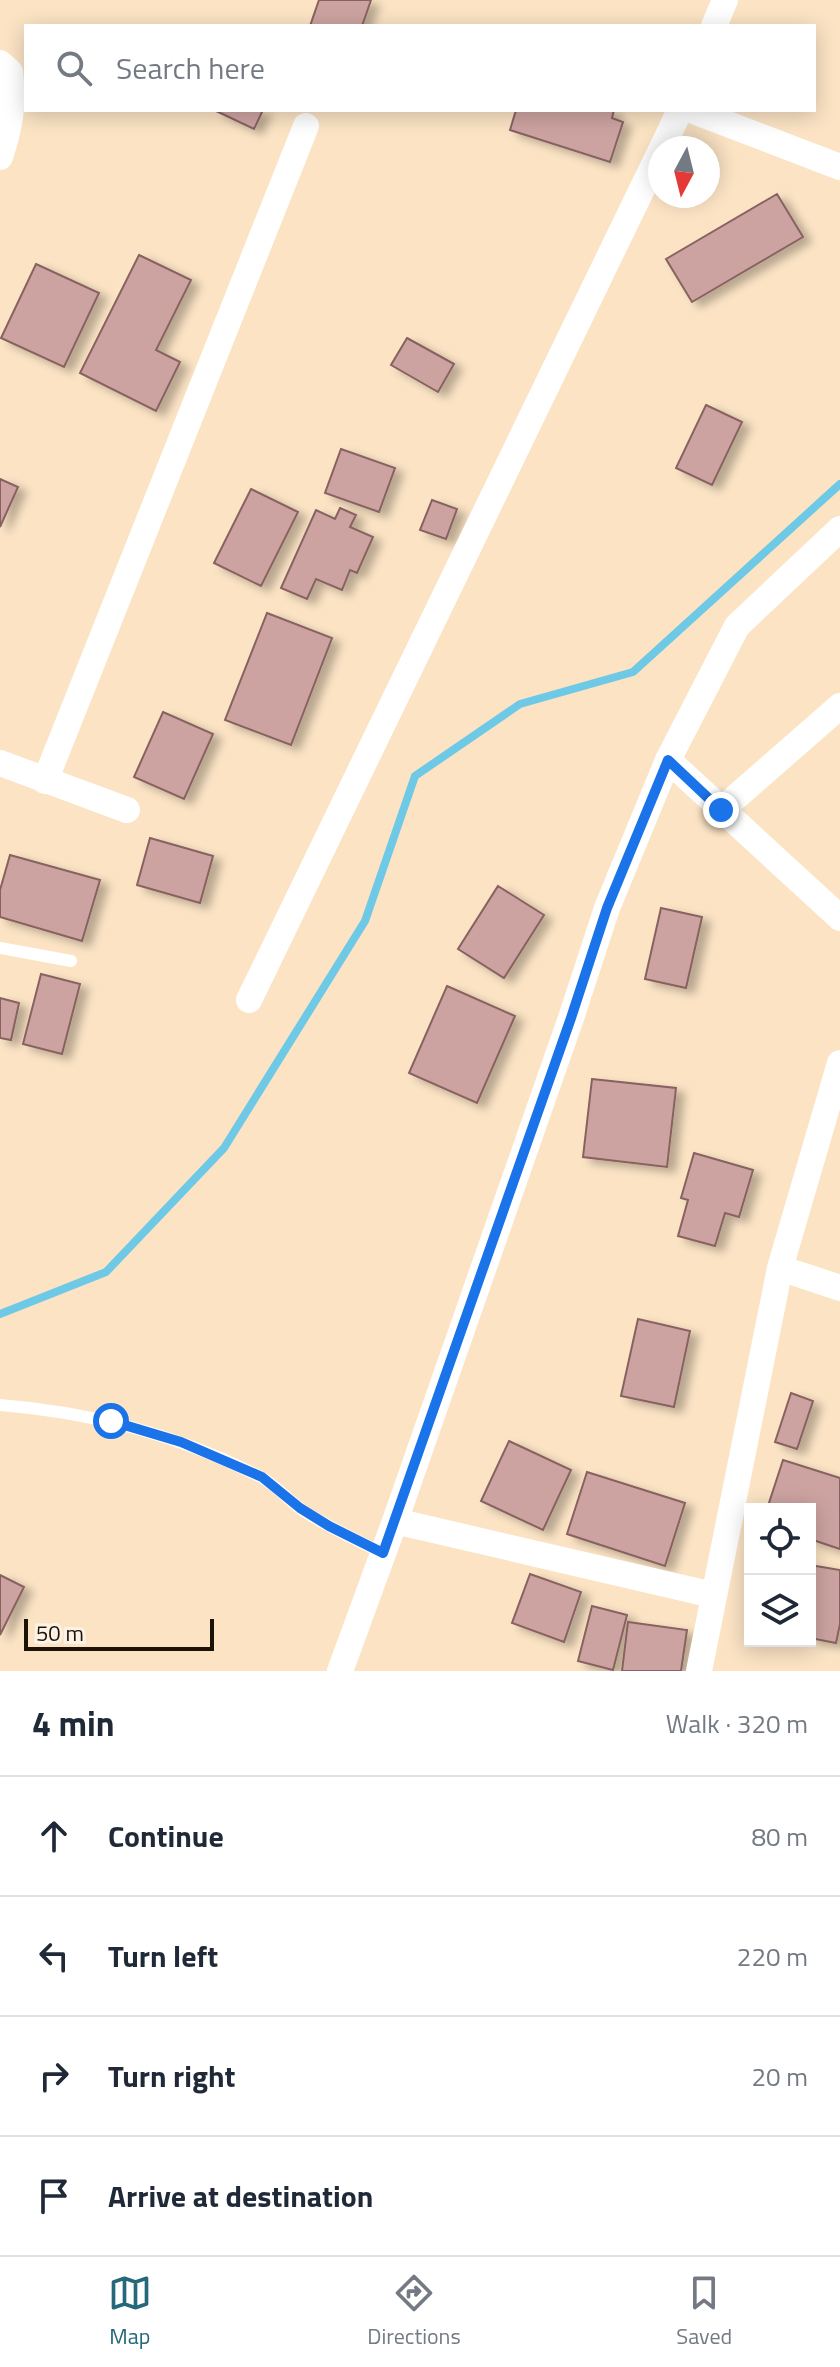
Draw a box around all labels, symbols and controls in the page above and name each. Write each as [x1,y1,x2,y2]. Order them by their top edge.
search box [24,24,816,112]
text: Search here [116,45,265,91]
icon: search [52,46,96,90]
north arrow [648,136,720,208]
route end [703,792,739,828]
route start [93,1403,129,1439]
map controls [744,1503,816,1647]
button: locate [744,1503,816,1575]
button: layers [744,1575,816,1647]
scale bar [24,1615,214,1651]
text: 50 m [36,1616,84,1650]
text: 4 min [32,1697,115,1749]
text: Walk · 320 m [666,1704,808,1743]
text: Continue [108,1813,224,1859]
icon: ahead [32,1814,76,1858]
text: 80 m [751,1817,808,1856]
text: Turn left [108,1933,218,1979]
icon: left [32,1934,76,1978]
text: 220 m [737,1937,808,1976]
text: Turn right [108,2053,236,2099]
icon: right [32,2054,76,2098]
text: 20 m [751,2057,808,2096]
text: Arrive at destination [108,2173,373,2219]
icon: arrive [32,2174,76,2218]
tab: Map [108,2271,152,2353]
tab: Directions [367,2271,461,2353]
tab: Saved [676,2271,732,2353]

